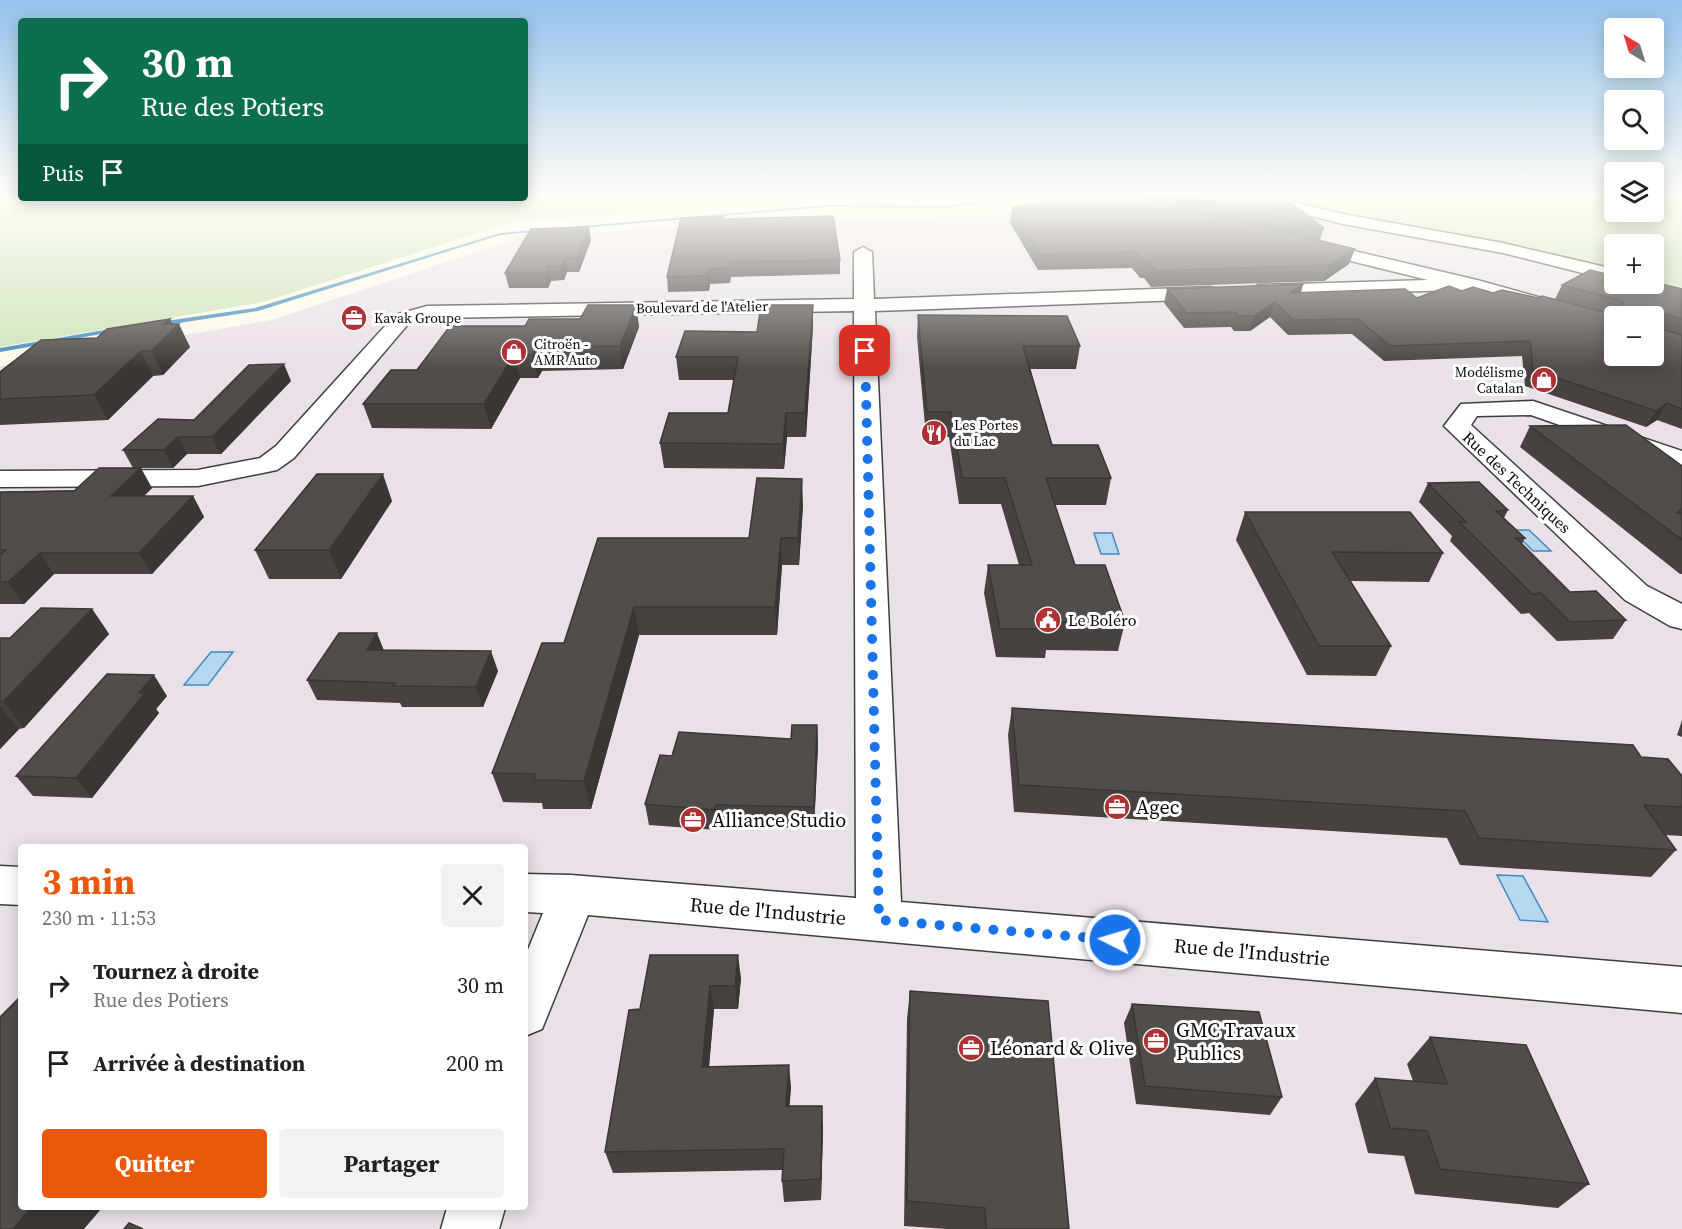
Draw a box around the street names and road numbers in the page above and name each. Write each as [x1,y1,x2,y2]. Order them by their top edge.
street label: Boulevard de l'Atelier [636,296,768,318]
street label: Rue des Techniques [1458,426,1576,538]
street label: Rue de l'Industrie [689,890,847,932]
street label: Rue de l'Industrie [1173,931,1331,973]

